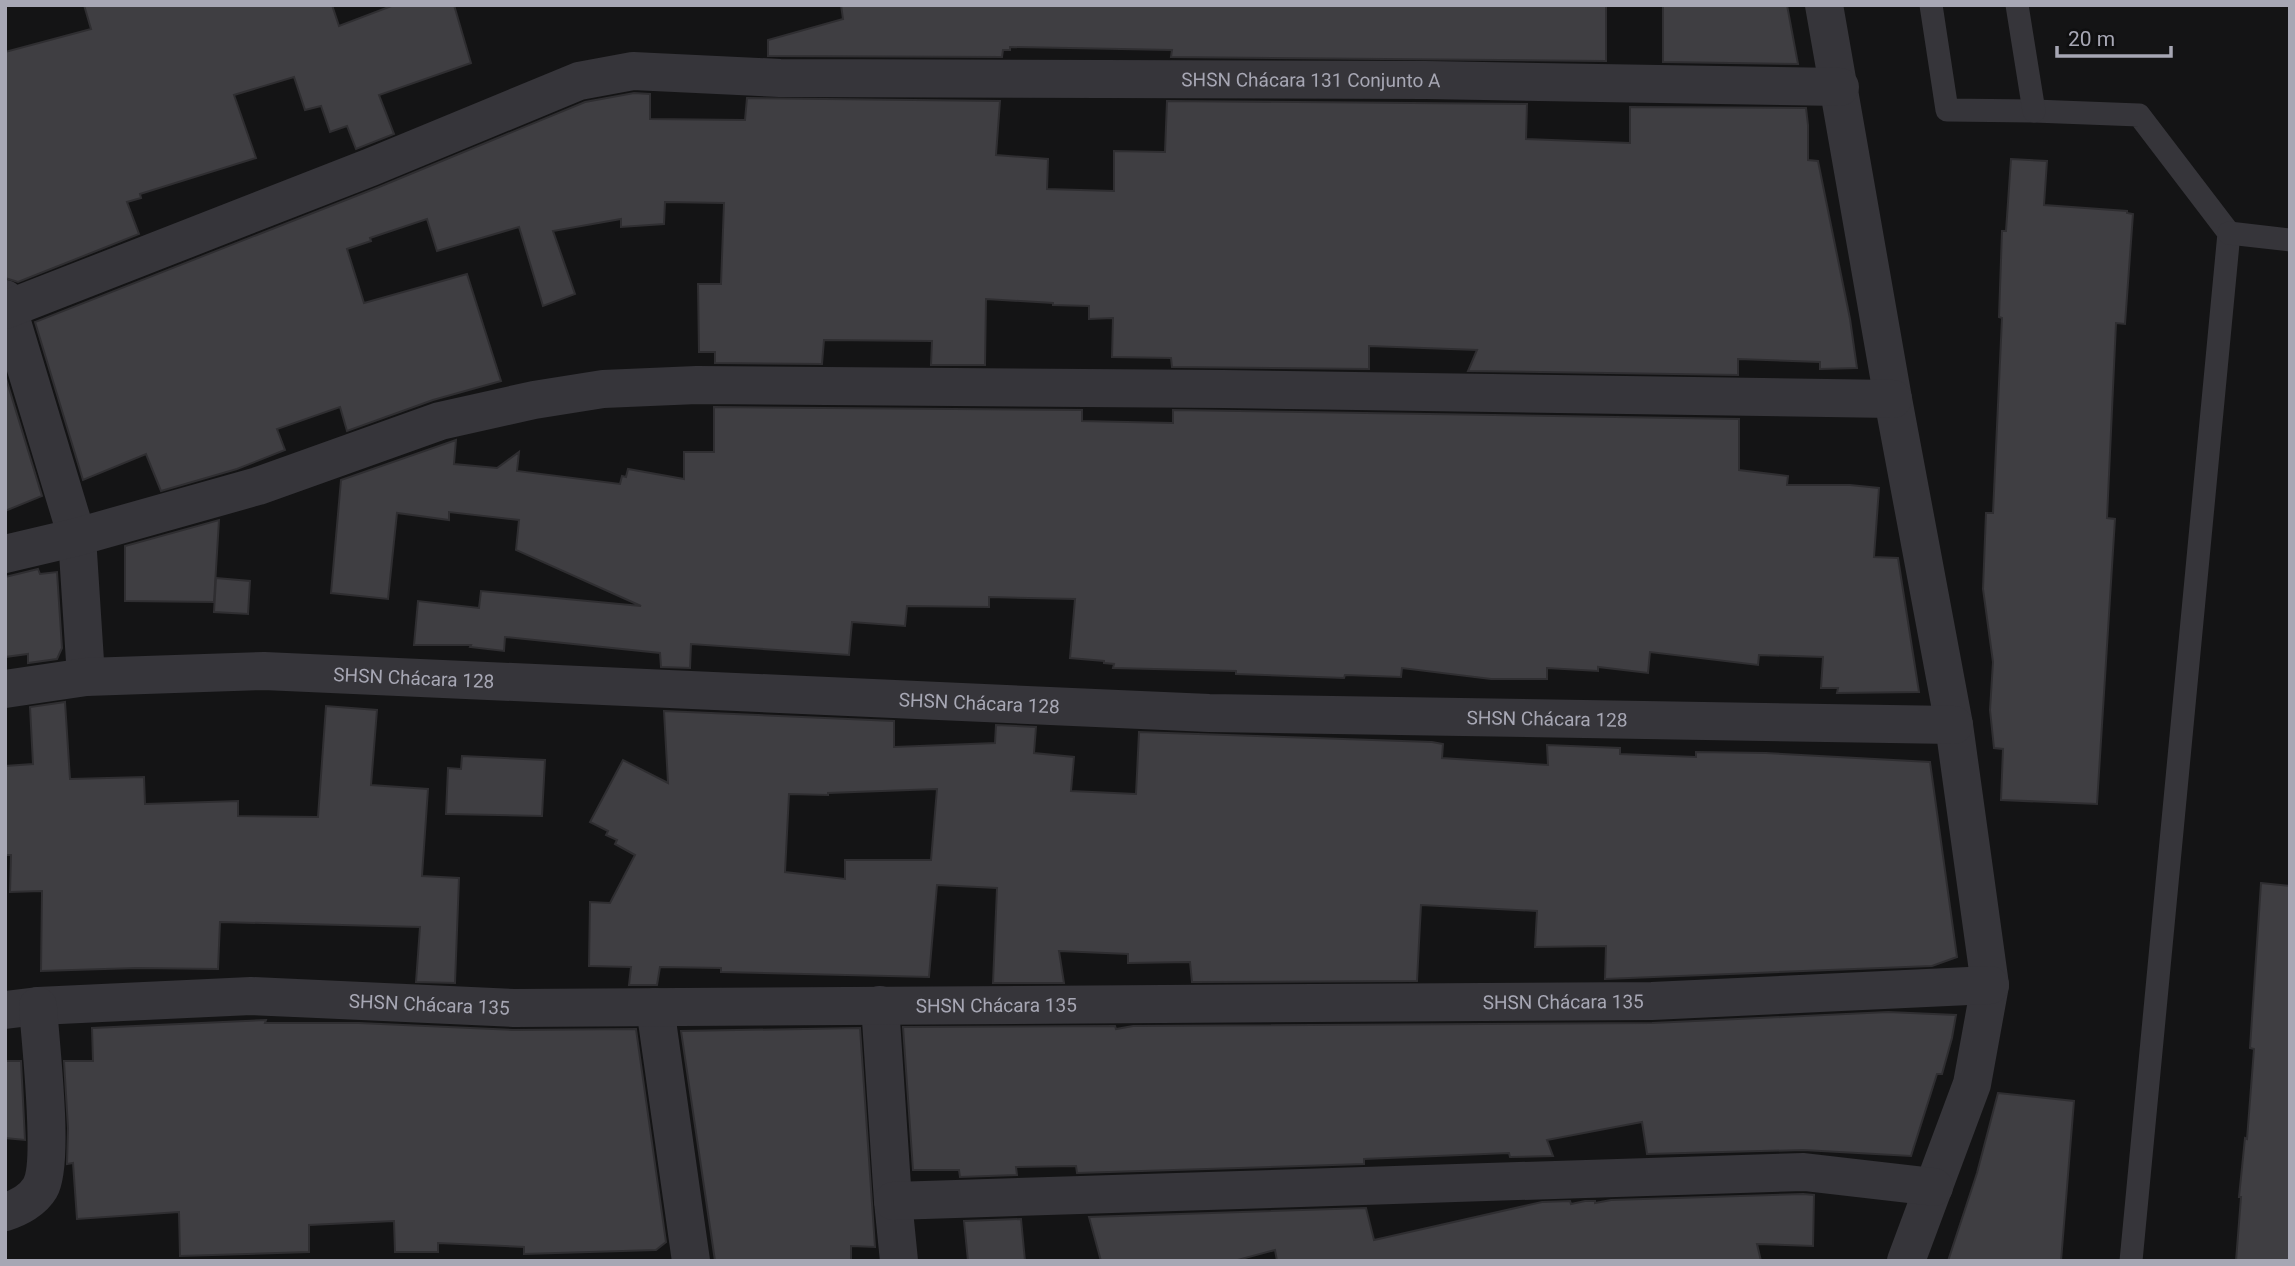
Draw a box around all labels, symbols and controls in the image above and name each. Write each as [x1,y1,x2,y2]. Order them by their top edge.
scale bar [2057,14,2171,58]
text: 20 m [2068,27,2115,51]
street label: SHSN Chácara 131 Conjunto A [1181,68,1441,92]
street label: SHSN Chácara 128 [333,663,495,693]
street label: SHSN Chácara 128 [898,688,1060,718]
street label: SHSN Chácara 128 [1466,706,1628,732]
street label: SHSN Chácara 135 [348,989,510,1020]
street label: SHSN Chácara 135 [1483,990,1644,1014]
street label: SHSN Chácara 135 [916,994,1077,1018]

